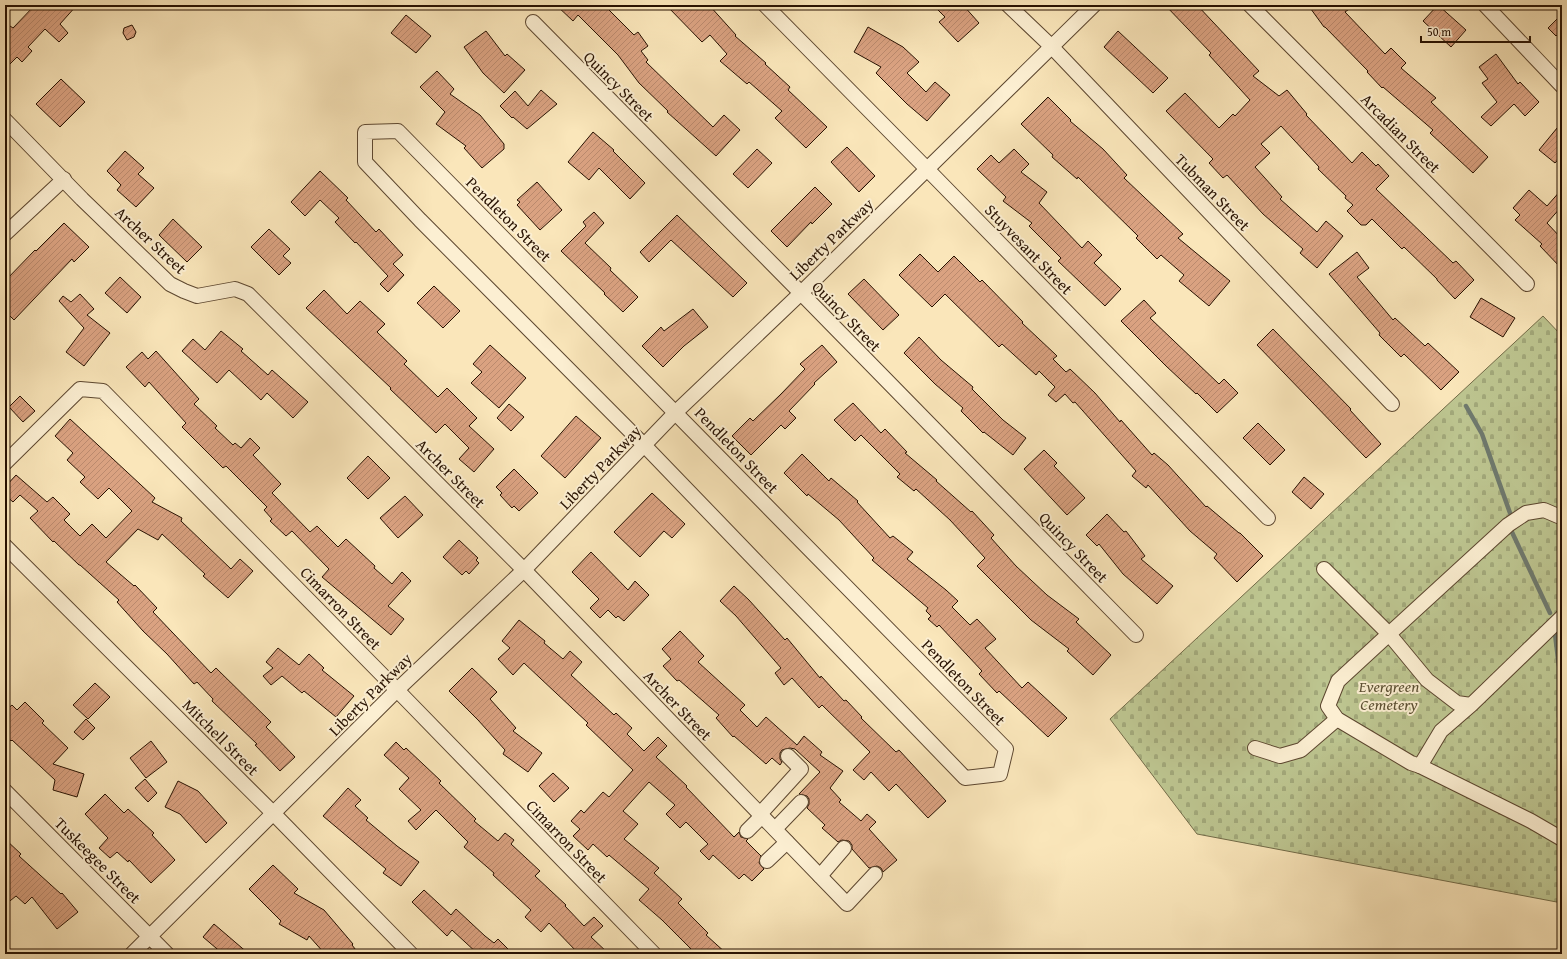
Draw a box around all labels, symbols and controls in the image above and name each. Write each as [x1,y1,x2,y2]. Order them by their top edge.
scale bar [1421,18,1530,44]
text: 50 m [1427,23,1451,40]
street label: Quincy Street [578,45,660,127]
street label: Arcadian Street [1356,88,1447,179]
street label: Tubman Street [1170,148,1256,236]
street label: Pendleton Street [461,171,557,267]
street label: Liberty Parkway [783,192,879,286]
street label: Stuyvesant Street [979,198,1079,300]
street label: Archer Street [110,201,192,280]
street label: Quincy Street [807,275,887,357]
street label: Pendleton Street [689,401,785,499]
street label: Liberty Parkway [553,419,647,515]
street label: Archer Street [411,433,492,514]
street label: Quincy Street [1034,506,1114,588]
street label: Cimarron Street [295,561,387,655]
street label: Pendleton Street [916,633,1012,731]
street label: Liberty Parkway [323,647,417,741]
street label: Archer Street [638,664,718,746]
park label: Evergreen Cemetery [1358,674,1419,716]
street label: Mitchell Street [177,693,265,781]
street label: Cimarron Street [521,794,613,888]
street label: Tuskeegee Street [49,811,147,909]

